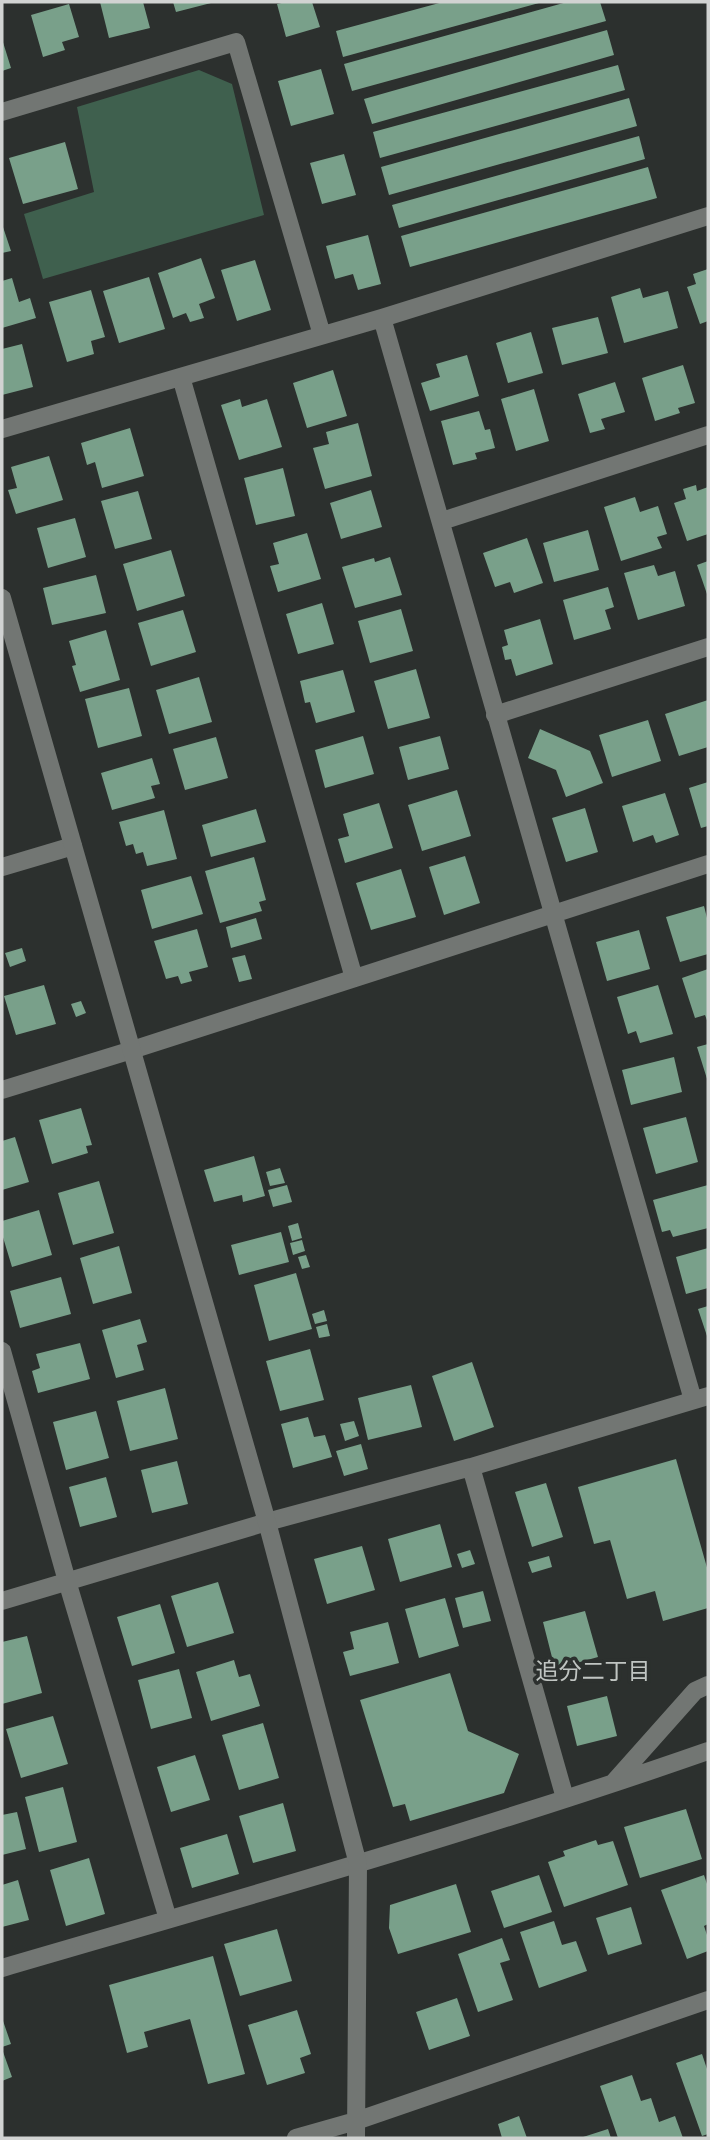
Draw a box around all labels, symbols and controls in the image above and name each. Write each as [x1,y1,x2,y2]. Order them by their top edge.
district label: 追分二丁目 [536,1653,651,1688]

